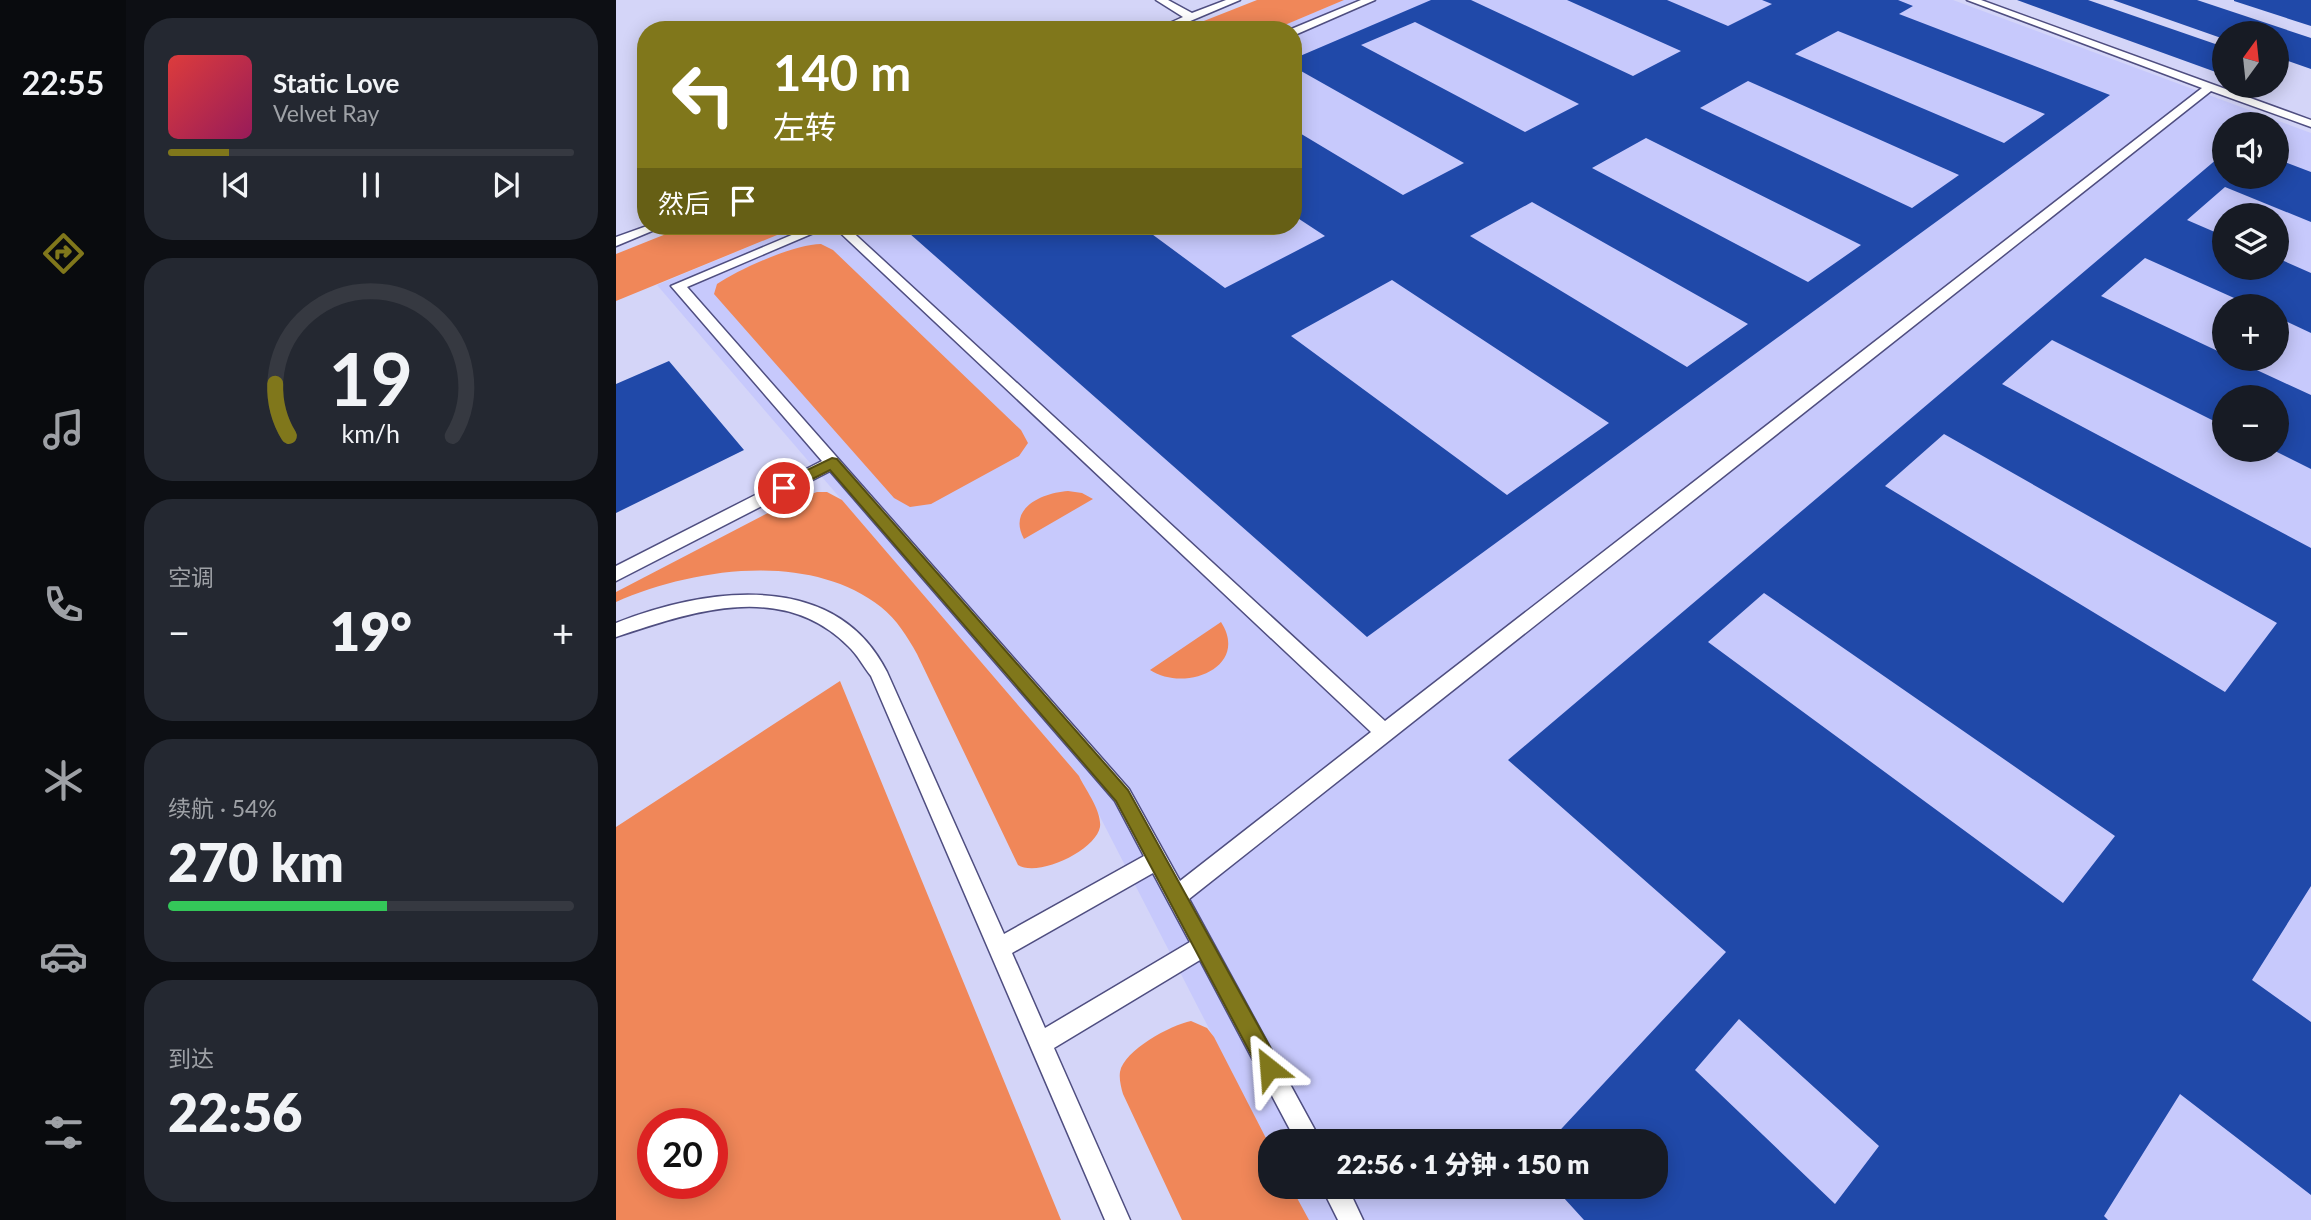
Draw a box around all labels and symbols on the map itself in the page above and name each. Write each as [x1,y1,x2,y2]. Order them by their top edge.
north arrow [2212,21,2289,98]
pin [754,458,814,518]
position arrow [1232,1031,1306,1105]
speed limit sign: 20 [637,1108,728,1199]

